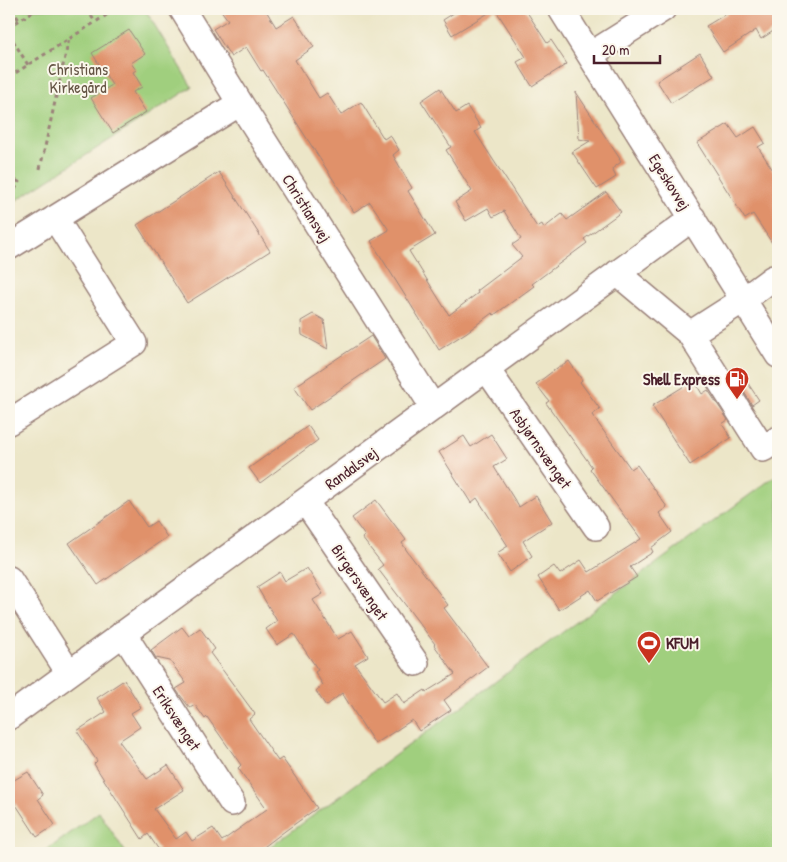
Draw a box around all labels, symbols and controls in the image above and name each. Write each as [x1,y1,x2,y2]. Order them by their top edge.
scale bar [594,32,661,64]
text: 20 m [602,39,629,60]
park label: Christians Kirkegård [48,58,108,98]
street label: Egeskovvej [644,150,696,214]
street label: Christiansvej [277,170,337,246]
fuel station icon: Shell Express [724,366,750,400]
place label: Shell Express [643,368,721,391]
street label: Asbjørnsvænget [505,403,577,493]
street label: Randalsvej [320,441,382,495]
street label: Birgersvænget [326,540,394,625]
sports icon: KFUM [636,630,662,664]
place label: KFUM [666,632,699,654]
street label: Eriksvænget [148,681,206,755]

